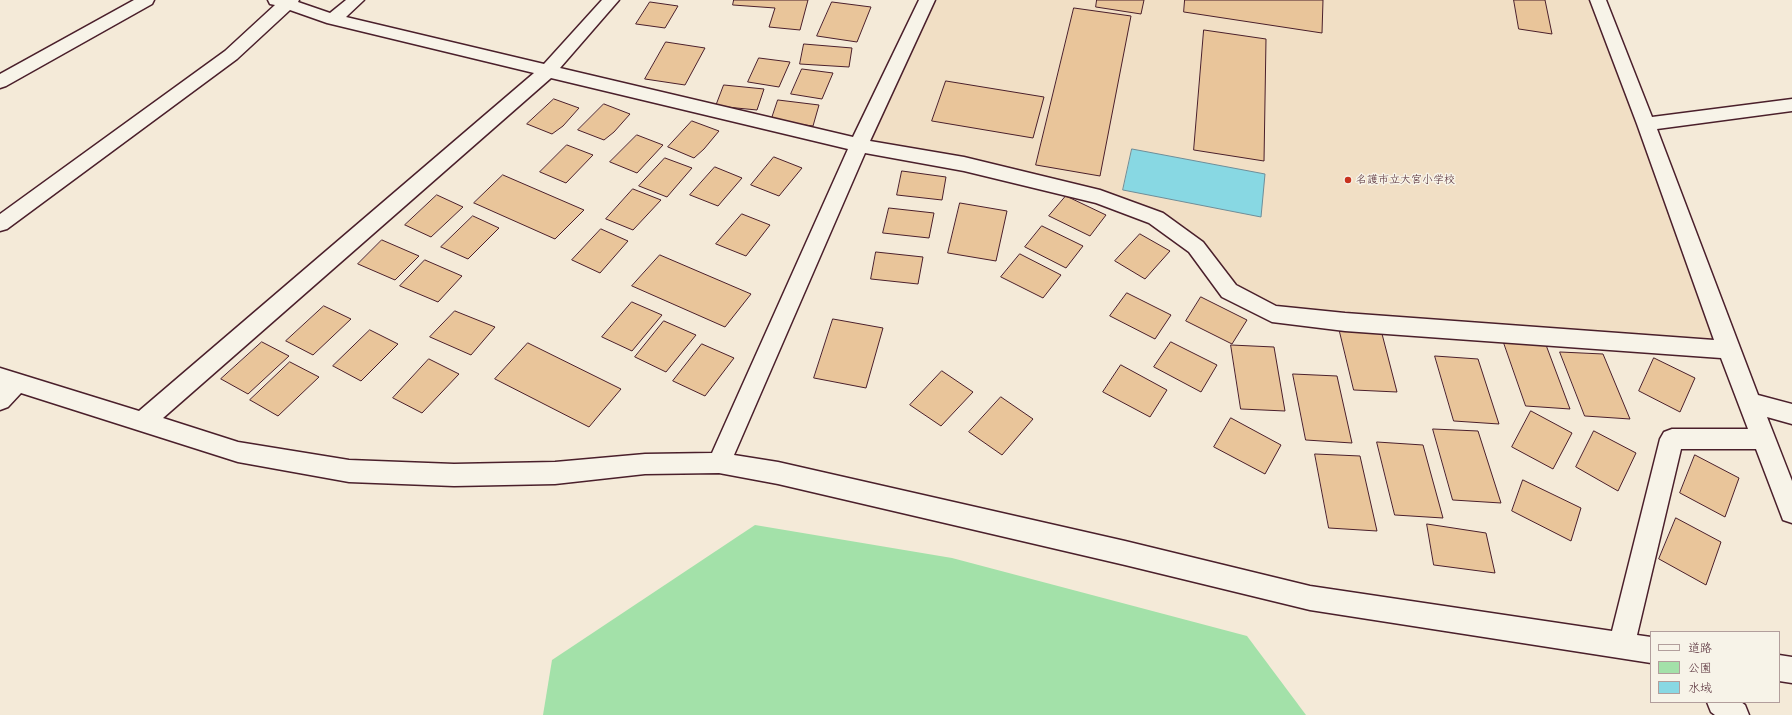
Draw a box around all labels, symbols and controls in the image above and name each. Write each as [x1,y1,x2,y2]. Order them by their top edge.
place label: 名護市立大宮小学校 [1356,173,1455,187]
marker: 名護市立大宮小学校 [1343,175,1353,185]
legend [1650,631,1780,703]
text: 道路 [1688,641,1712,656]
text: 公園 [1688,661,1712,676]
text: 水域 [1688,681,1712,696]

